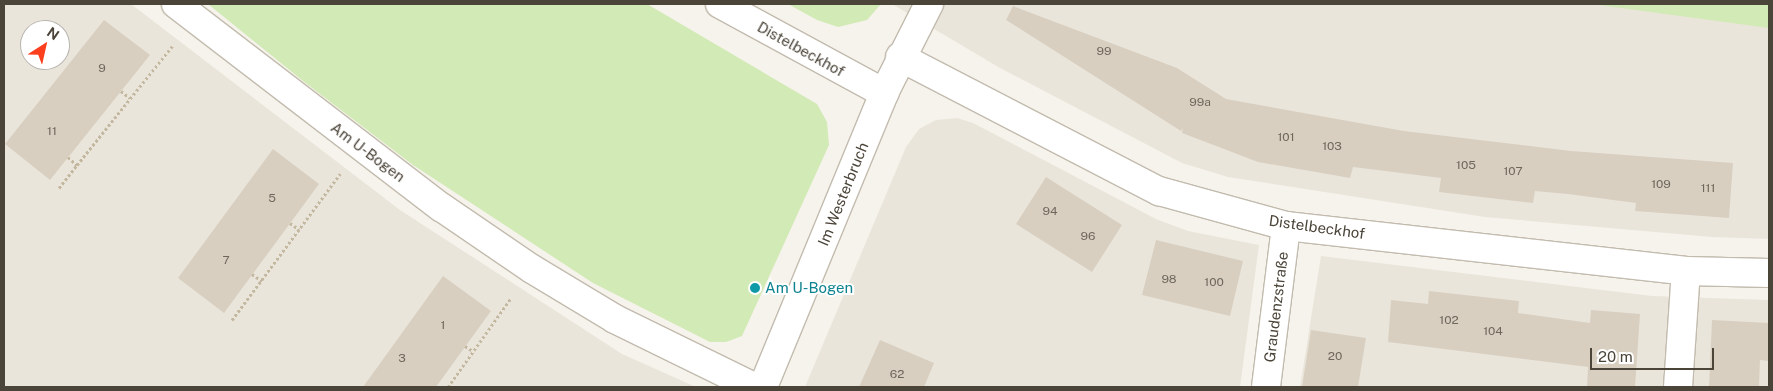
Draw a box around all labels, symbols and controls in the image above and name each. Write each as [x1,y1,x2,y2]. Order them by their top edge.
street label: Distelbeckhof [754,18,848,80]
north arrow [20,20,70,70]
text: N [44,24,62,43]
house number: 99 [1097,45,1111,59]
house number: 9 [98,62,106,76]
house number: 99a [1189,96,1211,110]
street label: Am U-Bogen [327,118,409,186]
house number: 11 [47,125,57,139]
house number: 101 [1277,131,1295,145]
street label: Im Westerbruch [814,139,872,249]
house number: 103 [1322,140,1342,154]
house number: 105 [1456,159,1476,173]
house number: 107 [1503,165,1523,179]
house number: 109 [1651,178,1671,192]
house number: 111 [1701,182,1715,196]
house number: 5 [268,192,276,206]
house number: 94 [1042,205,1058,219]
street label: Distelbeckhof [1268,211,1366,243]
house number: 96 [1081,230,1095,244]
street label: Graudenzstraße [1260,251,1292,363]
house number: 7 [222,254,230,268]
house number: 98 [1161,273,1177,287]
house number: 100 [1204,276,1224,290]
place label: Am U-Bogen [765,279,853,297]
marker: Am U-Bogen [749,282,761,294]
house number: 102 [1439,314,1459,328]
house number: 1 [441,319,445,333]
house number: 104 [1483,325,1503,339]
scale bar [1593,338,1717,370]
text: 20 m [1598,348,1633,365]
house number: 20 [1328,350,1342,364]
house number: 3 [398,352,406,366]
house number: 62 [890,368,904,382]

